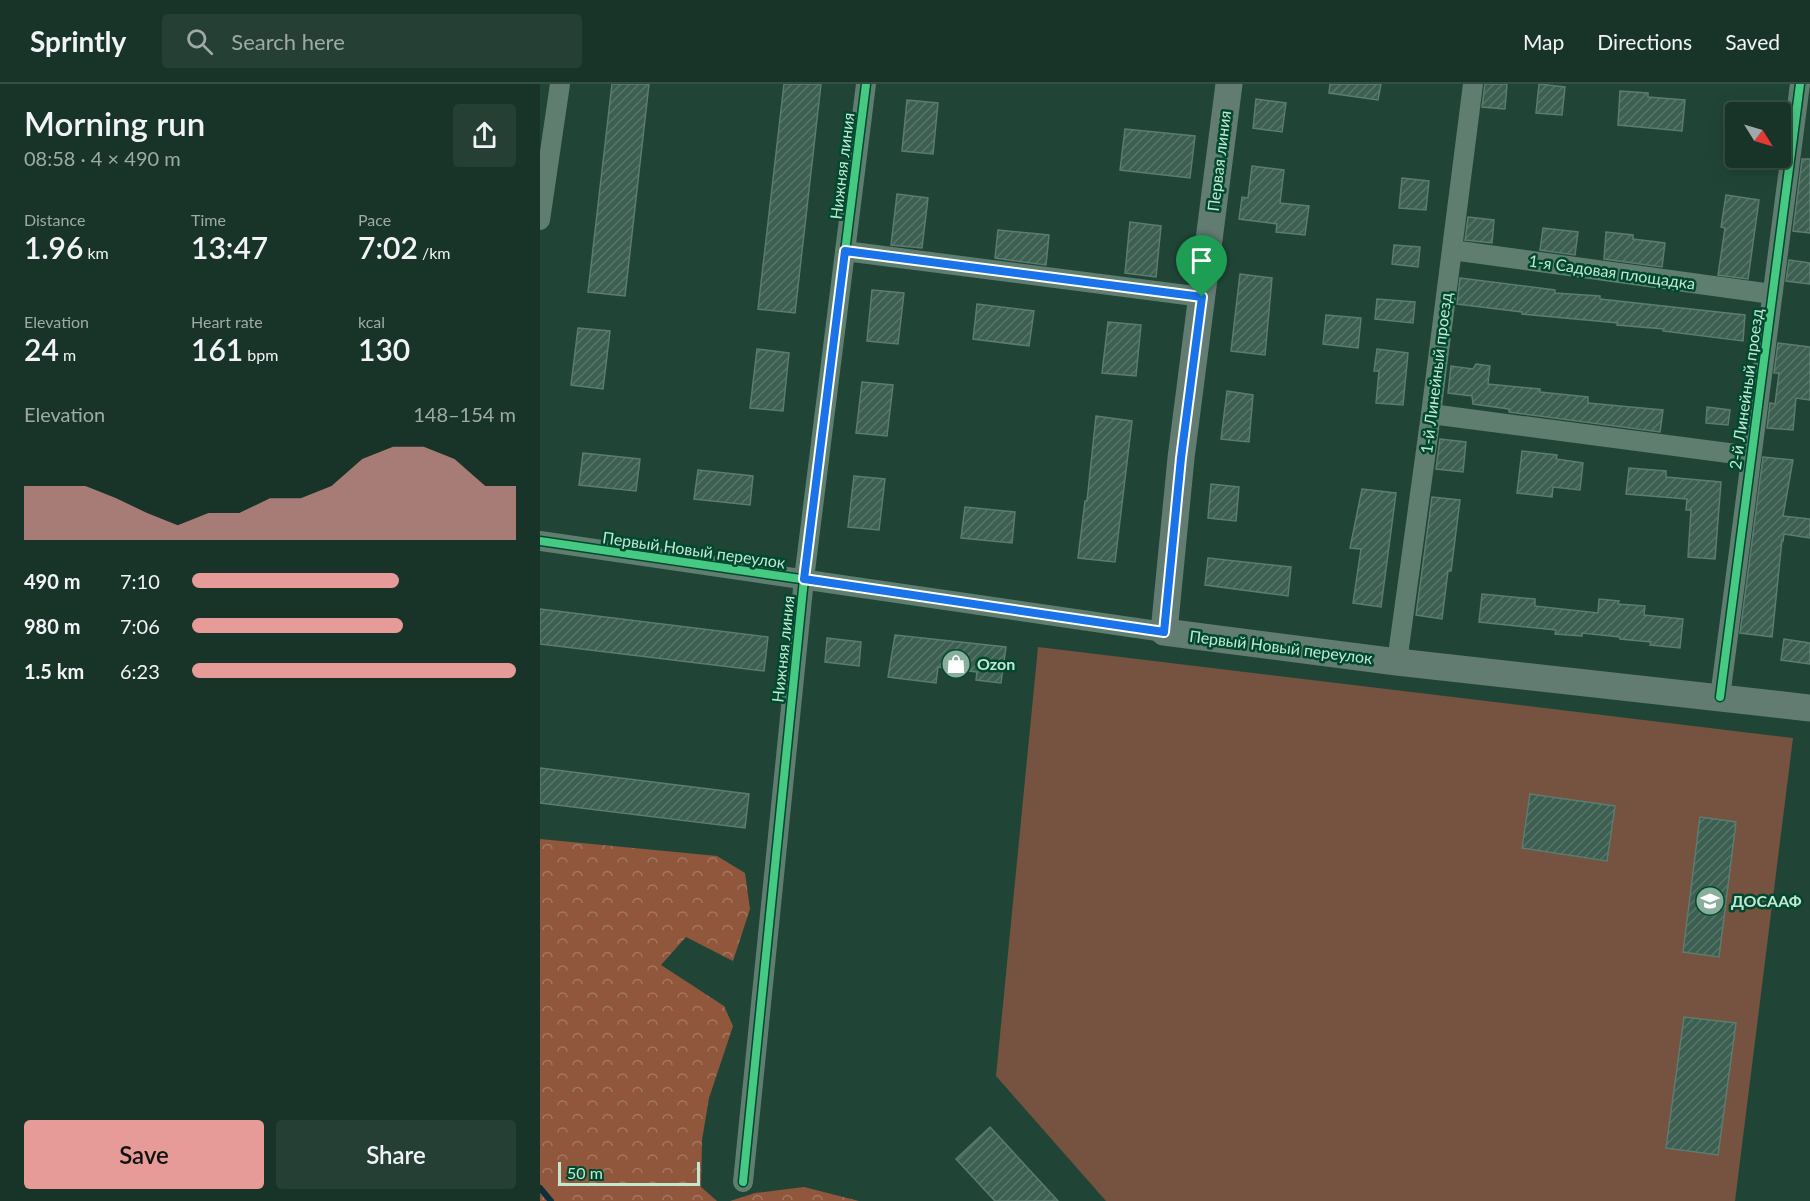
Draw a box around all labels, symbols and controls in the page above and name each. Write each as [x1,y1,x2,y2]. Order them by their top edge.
search box [162,14,582,68]
text: Sprintly [30,24,126,58]
icon: search [183,25,216,58]
text: Search here [231,28,345,55]
text: Map [1523,29,1564,54]
text: Directions [1597,29,1692,54]
text: Saved [1725,29,1780,54]
north arrow [1725,102,1791,168]
map controls [1725,102,1791,168]
text: Morning run [24,103,205,143]
button: share [453,104,516,167]
street label: Первая линия [1203,109,1234,212]
street label: Нижняя линия [826,111,857,220]
text: 08:58 · 4 × 490 m [24,146,181,170]
text: Distance [24,210,85,229]
text: Time [191,210,226,229]
text: Pace [358,210,391,229]
text: 1.96 [24,229,83,265]
text: 13:47 [191,229,268,265]
text: 7:02 [358,229,418,265]
pin [1176,235,1227,297]
text: km [83,243,109,262]
text: /km [418,243,450,262]
icon: arrive [1185,244,1218,277]
street label: 1-я Садовая площадка [1528,250,1697,293]
street label: 1-й Линейный проезд [1416,291,1455,455]
street label: 2-й Линейный проезд [1725,307,1766,471]
text: Elevation [24,312,89,331]
text: Heart rate [191,312,263,331]
text: kcal [358,312,385,331]
text: 24 [24,331,59,367]
text: 161 [191,331,243,367]
text: 130 [358,331,410,367]
text: m [59,345,76,364]
text: bpm [243,345,278,364]
text: Elevation [24,402,105,426]
text: 148–154 m [413,402,516,426]
street label: Первый Новый переулок [601,527,787,572]
text: 490 m [24,569,80,593]
text: 7:10 [120,569,160,593]
street label: Нижняя линия [767,595,798,703]
text: 980 m [24,614,80,638]
text: 7:06 [120,614,160,638]
street label: Первый Новый переулок [1188,626,1374,667]
shop icon: Ozon [940,648,972,680]
place label: Ozon [977,654,1015,673]
text: 1.5 km [24,659,84,683]
text: 6:23 [120,659,160,683]
school or university icon: ДОСААФ [1694,885,1726,917]
place label: ДОСААФ [1731,891,1802,910]
button: Save [24,1120,264,1189]
button: Share [276,1120,516,1189]
scale bar [558,1159,700,1186]
text: 50 m [567,1163,603,1182]

